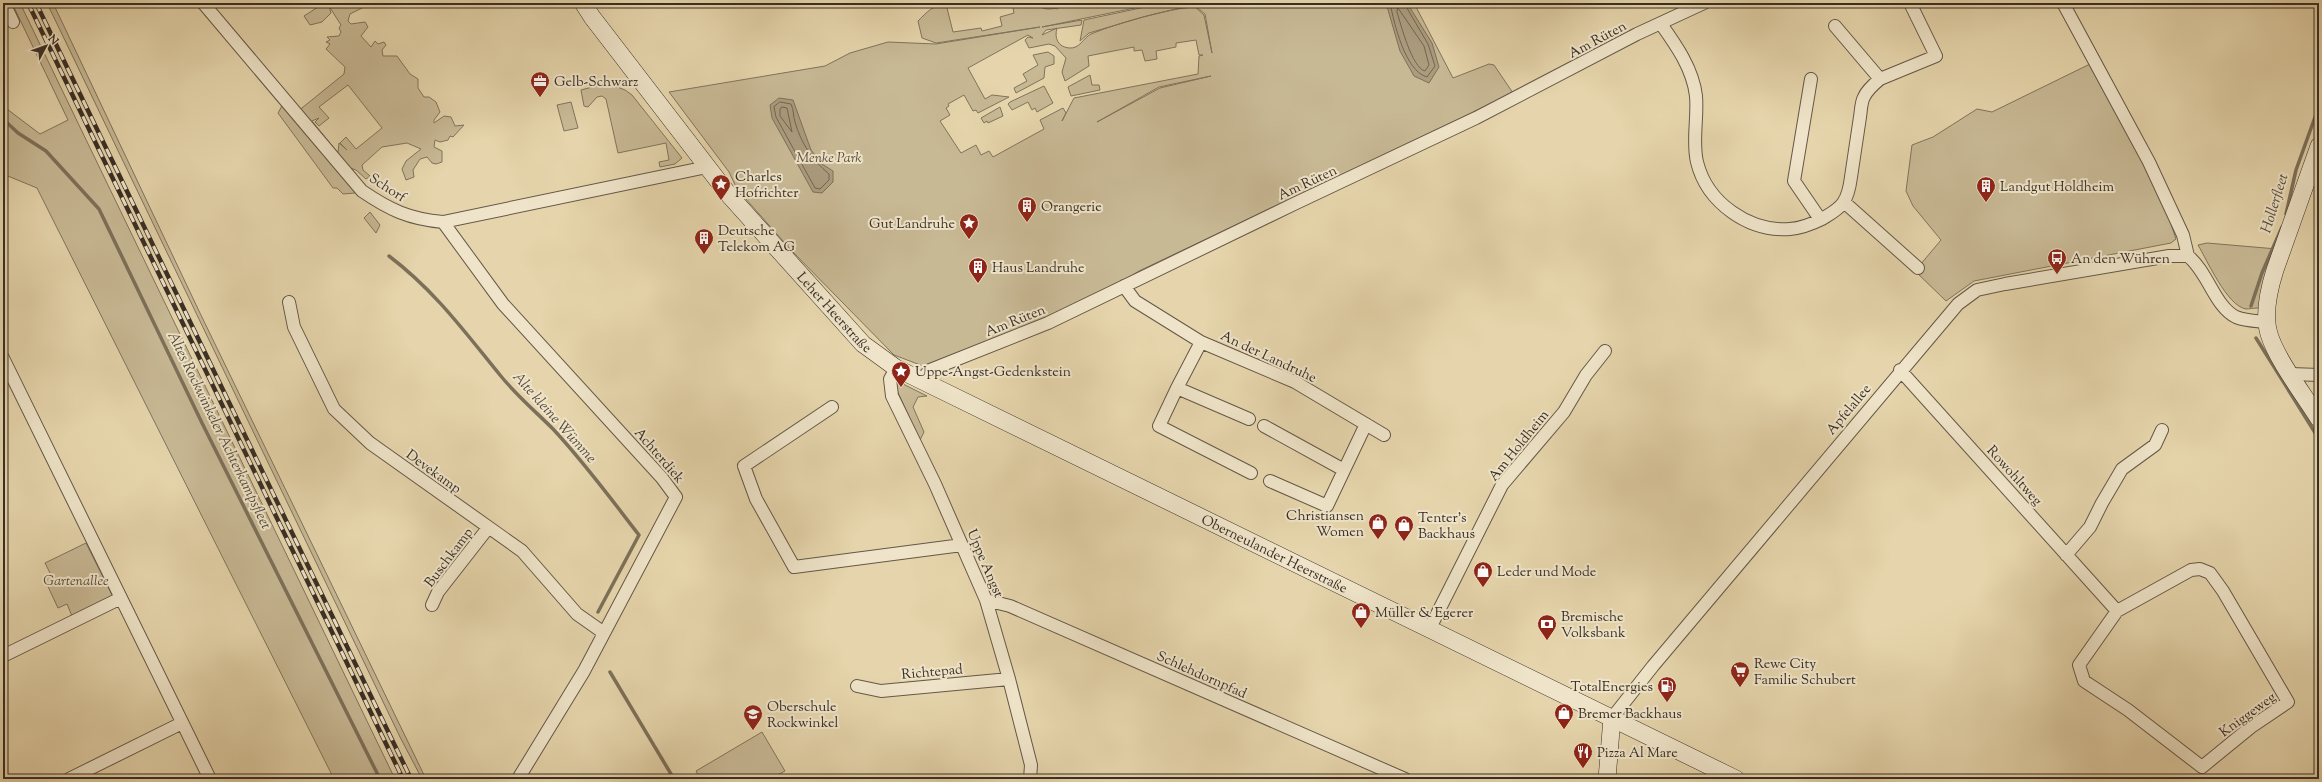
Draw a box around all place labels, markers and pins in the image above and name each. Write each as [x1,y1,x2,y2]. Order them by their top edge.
office icon: Gelb-Schwarz [529,70,551,98]
place label: Gelb-Schwarz [554,73,638,93]
place label: Charles Hofrichter [735,168,799,204]
place icon: Charles Hofrichter [710,173,732,201]
building icon: Landgut Holdheim [1975,175,1997,203]
place label: Landgut Holdheim [2000,178,2114,198]
building icon: Orangerie [1016,195,1038,223]
place label: Orangerie [1041,198,1102,218]
place icon: Gut Landruhe [958,212,980,240]
place label: Gut Landruhe [869,215,955,235]
place label: Deutsche Telekom AG [718,222,796,258]
building icon: Deutsche Telekom AG [693,227,715,255]
bus stop icon: An den Wühren [2046,247,2068,275]
place label: An den Wühren [2071,250,2170,270]
building icon: Haus Landruhe [967,256,989,284]
place label: Haus Landruhe [992,259,1085,279]
place icon: Uppe-Angst-Gedenkstein [890,360,912,388]
place label: Uppe-Angst-Gedenkstein [915,363,1071,383]
place label: Christiansen Women [1286,507,1364,543]
place label: Tenter's Backhaus [1418,509,1475,545]
shop icon: Christiansen Women [1367,512,1389,540]
shop icon: Tenter's Backhaus [1393,514,1415,542]
shop icon: Leder und Mode [1472,560,1494,588]
place label: Leder und Mode [1497,563,1596,583]
shop icon: Müller & Egerer [1350,601,1372,629]
place label: Müller & Egerer [1375,604,1474,624]
place label: Bremische Volksbank [1561,608,1626,644]
bank icon: Bremische Volksbank [1536,613,1558,641]
place label: Rewe City Familie Schubert [1754,655,1856,691]
supermarket icon: Rewe City Familie Schubert [1729,660,1751,688]
fuel station icon: TotalEnergies [1656,675,1678,703]
place label: TotalEnergies [1571,678,1653,698]
place label: Oberschule Rockwinkel [767,698,838,734]
shop icon: Bremer Backhaus [1553,702,1575,730]
school or university icon: Oberschule Rockwinkel [742,703,764,731]
place label: Bremer Backhaus [1578,705,1682,725]
restaurant icon: Pizza Al Mare [1572,741,1594,769]
place label: Pizza Al Mare [1597,744,1678,764]

